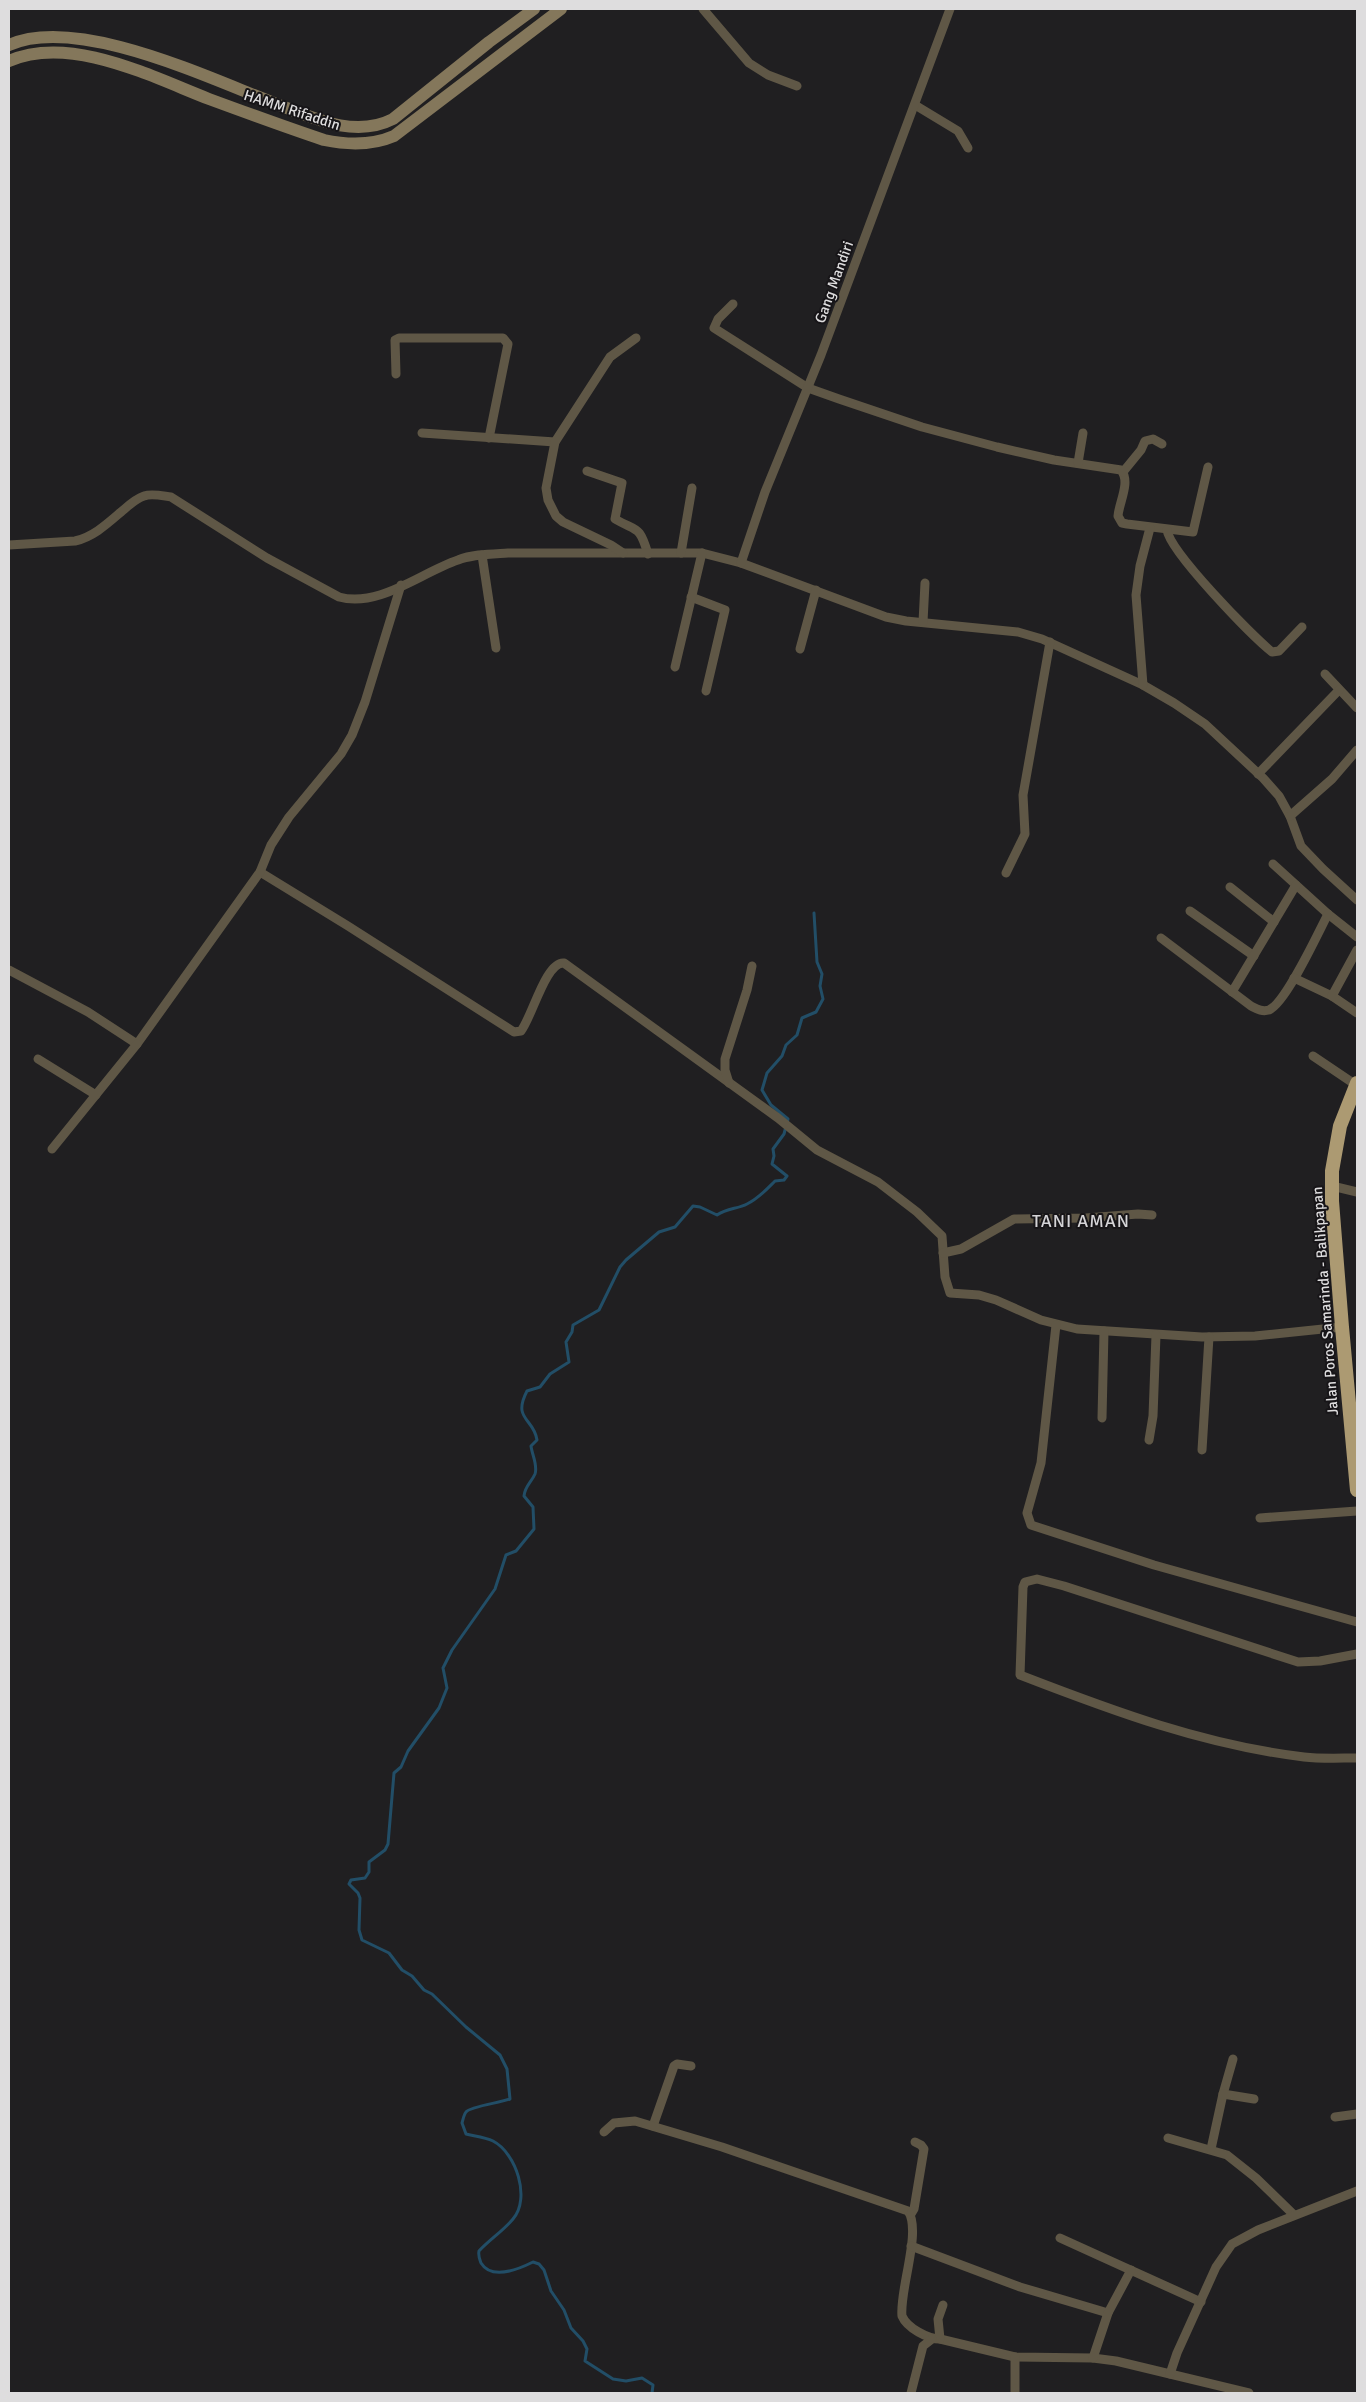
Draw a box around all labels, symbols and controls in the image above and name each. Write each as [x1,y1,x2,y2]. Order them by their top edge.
street label: HAMM Rifaddin [241,86,343,134]
street label: Gang Mandiri [811,238,857,326]
street label: Jalan Poros Samarinda - Balikpapan [1308,1186,1342,1416]
district label: TANI AMAN [1032,1210,1130,1232]

